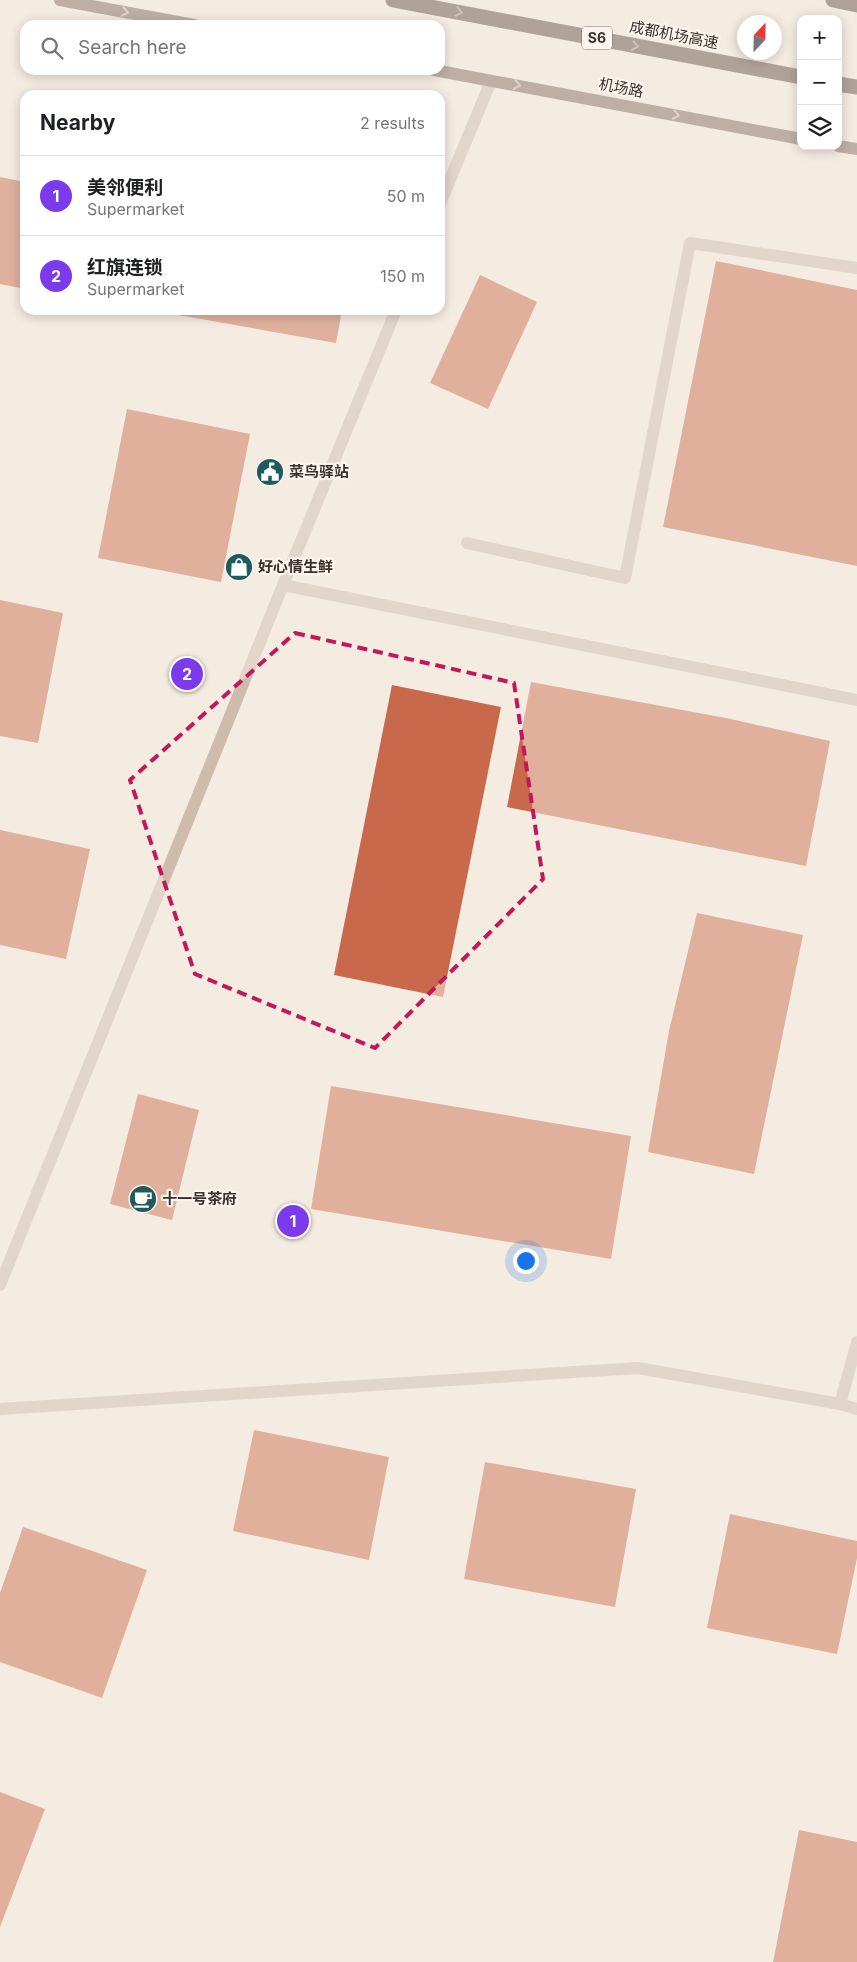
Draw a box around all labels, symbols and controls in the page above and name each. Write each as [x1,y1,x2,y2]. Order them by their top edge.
one-way arrow [121,7,130,17]
one-way arrow [454,7,463,17]
north arrow [737,15,782,60]
map controls [797,15,842,150]
button: + [797,15,842,60]
street label: 成都机场高速 [628,17,720,52]
search box [20,20,445,75]
road number: S6 [582,26,612,49]
icon: search [38,34,66,62]
text: Search here [78,36,187,59]
one-way arrow [631,40,640,50]
button: − [797,60,842,105]
street label: 机场路 [597,74,645,101]
one-way arrow [512,80,521,90]
button: layers [797,105,842,150]
text: Nearby [40,110,115,135]
one-way arrow [672,110,681,120]
text: 2 results [360,113,425,133]
text: 美邻便利 [87,176,163,199]
text: 1 [53,186,59,206]
text: 50 m [387,186,425,206]
text: Supermarket [87,199,184,219]
text: 红旗连锁 [87,256,163,279]
text: 2 [51,266,61,286]
text: 150 m [380,266,425,286]
text: Supermarket [87,279,184,299]
public building icon: 菜鸟驿站 [255,457,285,487]
place label: 菜鸟驿站 [289,462,349,481]
shop icon: 好心情生鲜 [224,552,254,582]
place label: 好心情生鲜 [258,557,333,576]
pin: 2 [171,655,203,693]
cafe icon: 十一号茶府 [128,1184,158,1214]
place label: 十一号茶府 [162,1189,237,1208]
pin: 1 [277,1202,309,1240]
your location [513,1248,539,1274]

